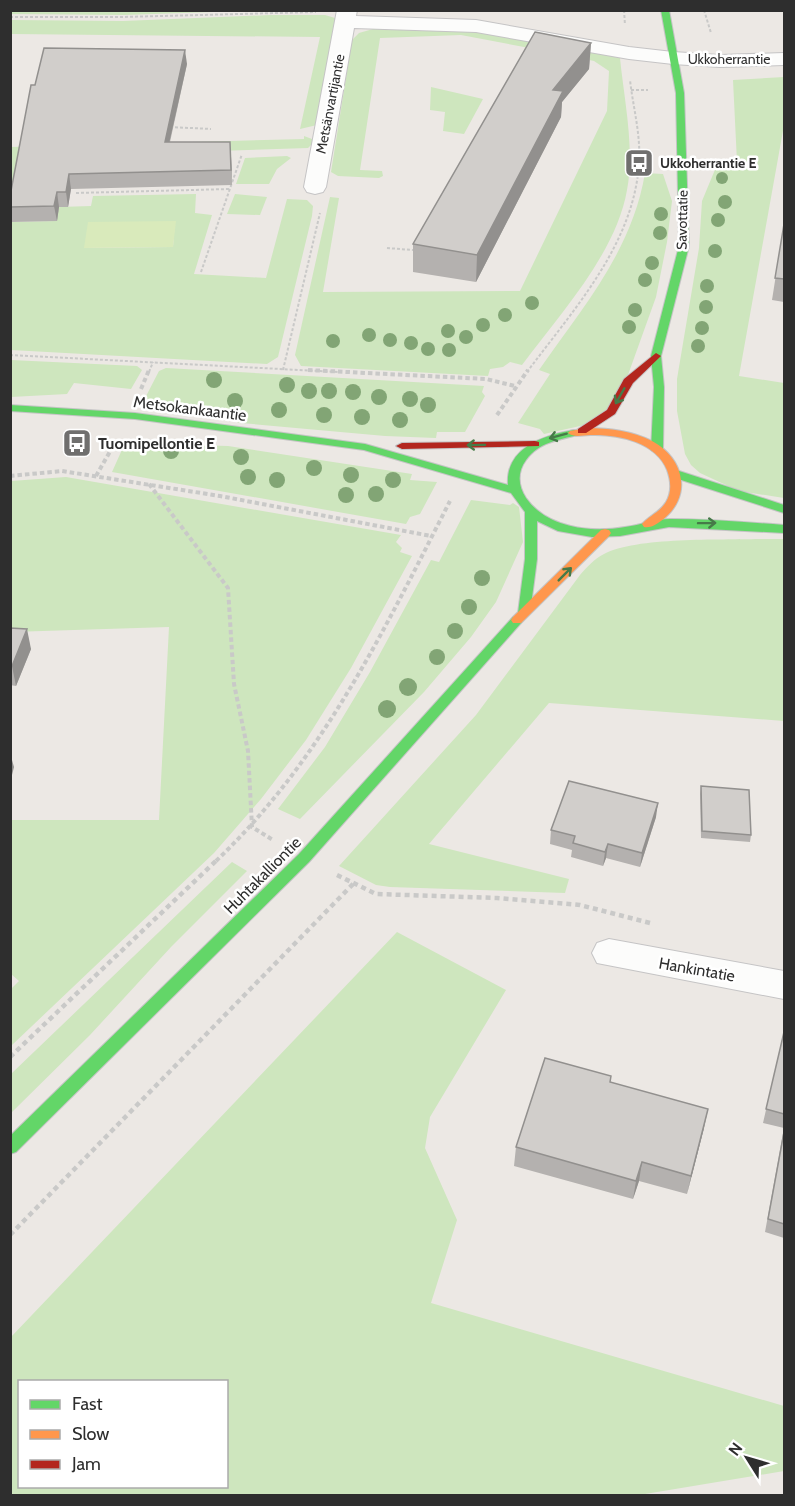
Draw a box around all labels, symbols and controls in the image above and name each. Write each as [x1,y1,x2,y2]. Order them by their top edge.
street label: Ukkoherrantie [688,50,770,68]
street label: Metsänvartijantie [312,53,348,155]
bus stop icon: Ukkoherrantie E [623,147,655,179]
place label: Ukkoherrantie E [660,154,756,172]
street label: Savottatie [672,190,692,250]
one-way arrow [614,386,625,404]
street label: Metsokankaantie [132,392,248,425]
bus stop icon: Tuomipellontie E [61,427,93,459]
one-way arrow [549,431,568,442]
place label: Tuomipellontie E [98,434,215,453]
one-way arrow [467,439,487,451]
one-way arrow [696,517,716,528]
one-way arrow [558,566,573,581]
street label: Huhtakalliontie [220,833,305,918]
street label: Hankintatie [657,953,736,986]
legend [18,1380,228,1488]
text: Fast [72,1393,103,1415]
text: Slow [72,1423,109,1445]
north arrow [717,1428,777,1488]
text: N [724,1439,746,1460]
text: Jam [71,1453,101,1475]

